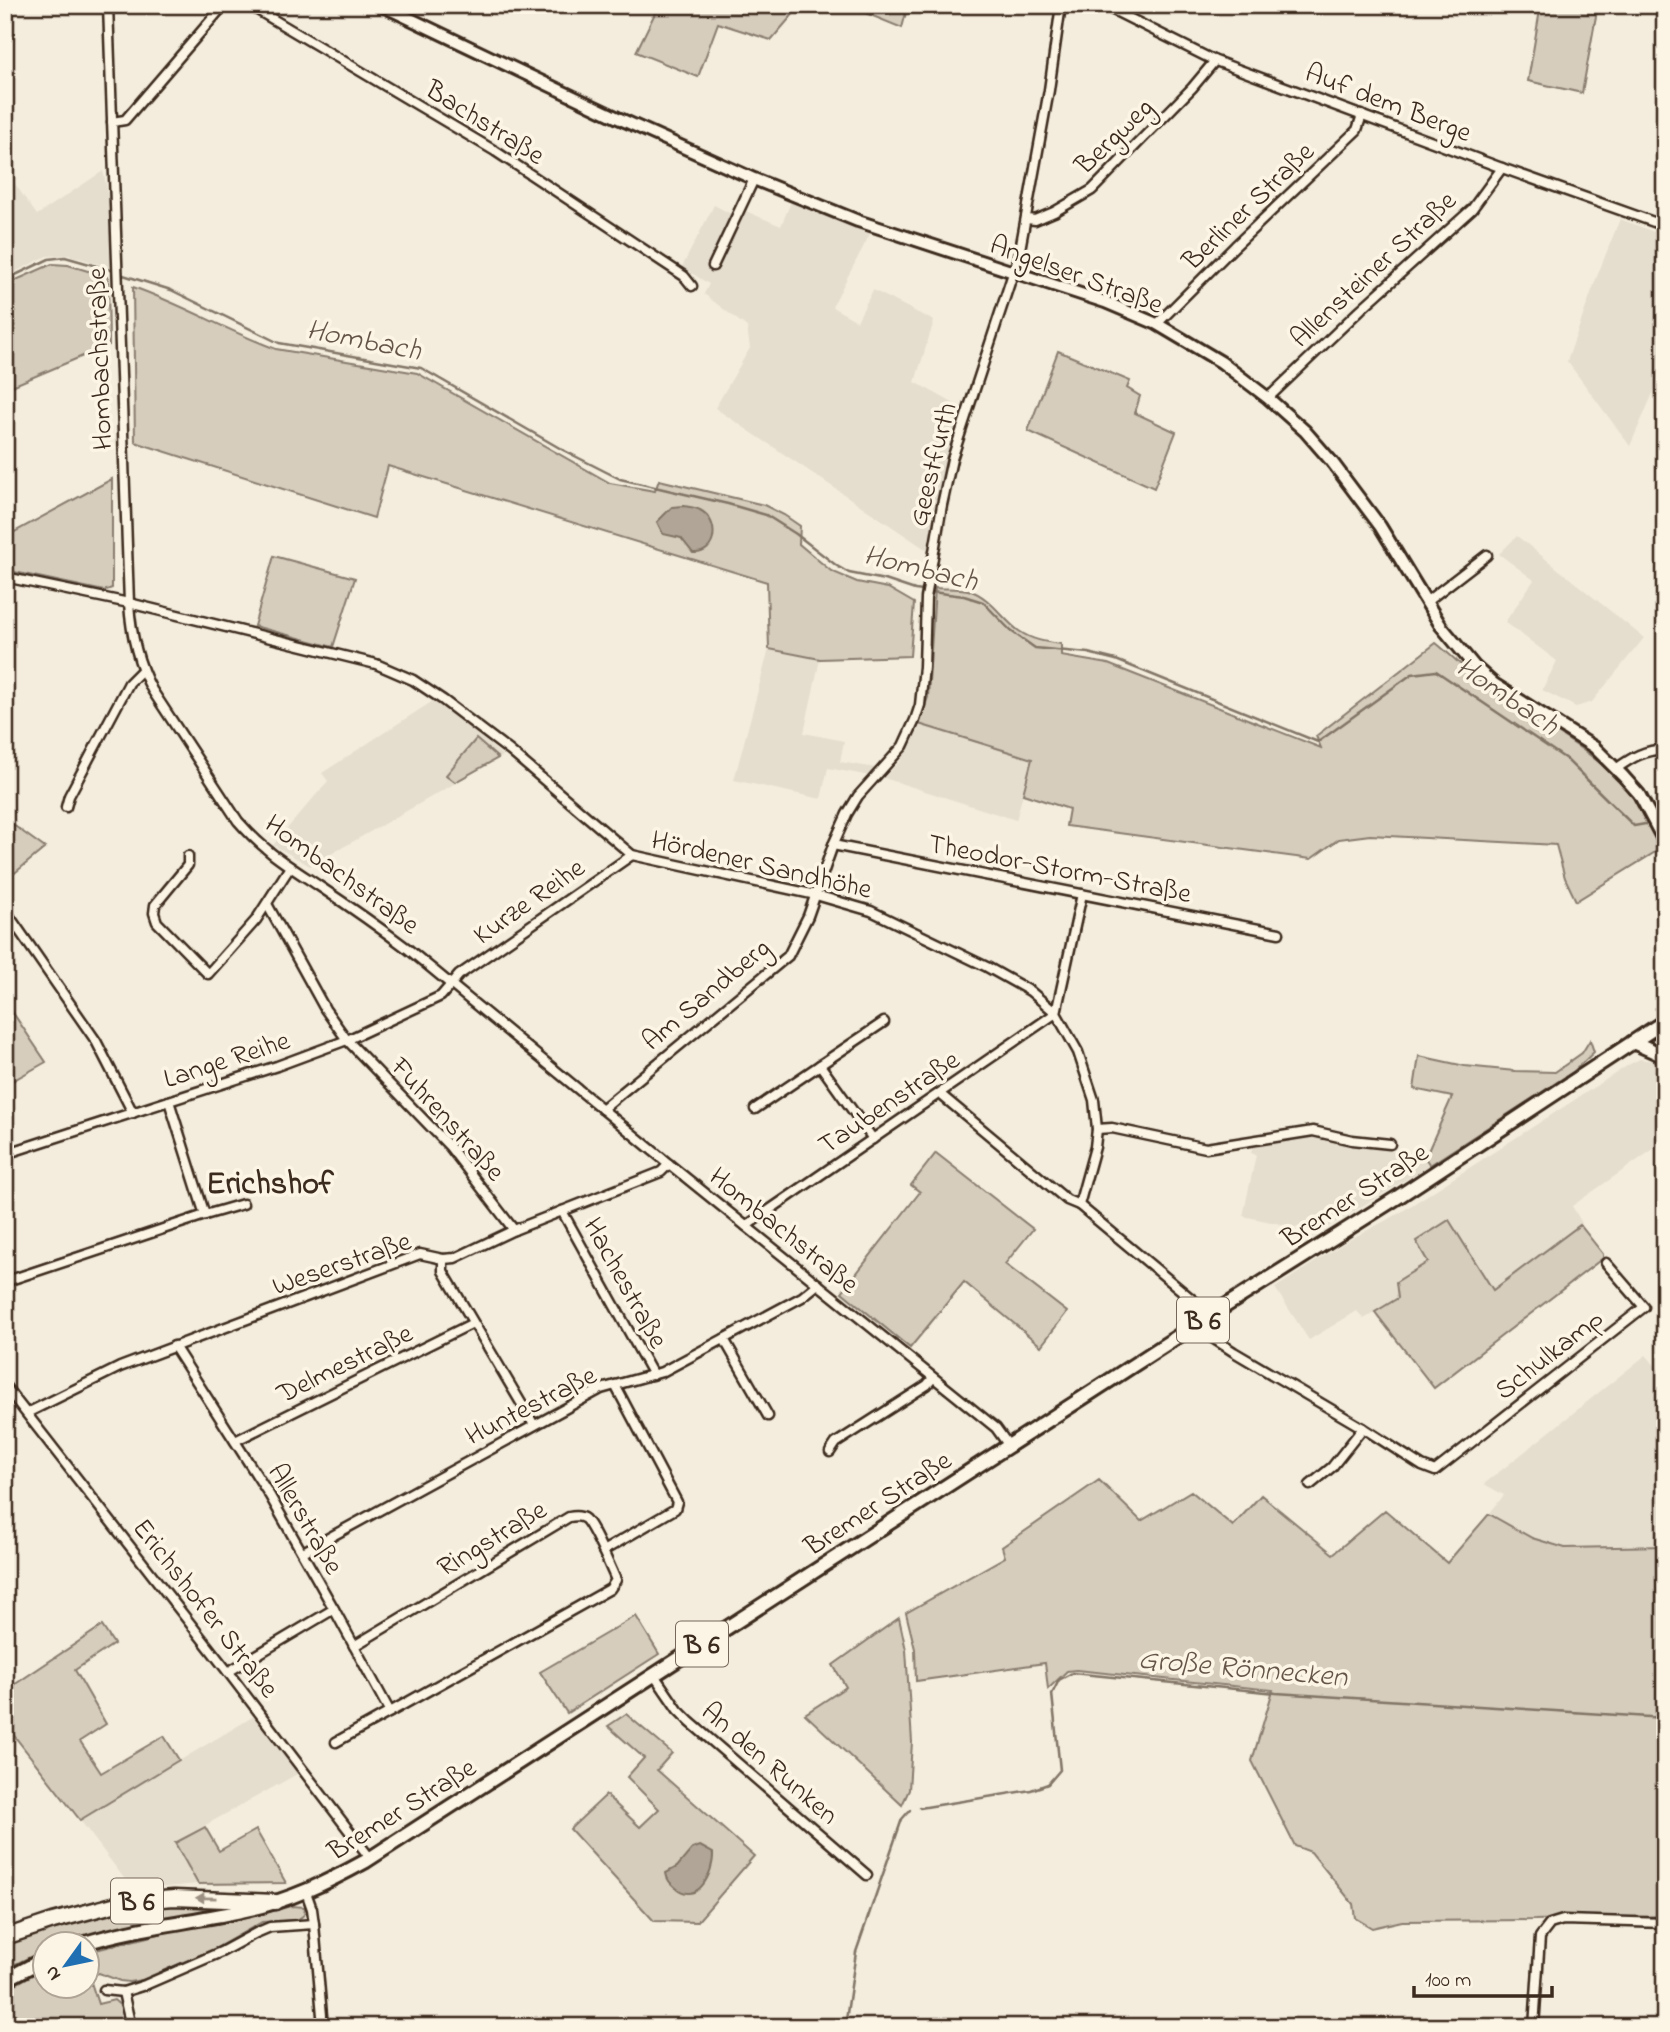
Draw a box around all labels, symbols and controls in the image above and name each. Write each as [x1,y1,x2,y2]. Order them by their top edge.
street label: Auf dem Berge [1299,54,1477,155]
street label: Bachstraße [415,70,552,177]
street label: Bergweg [1066,89,1164,186]
street label: Berliner Straße [1173,133,1325,282]
street label: Allensteiner Straße [1282,182,1467,359]
street label: Angelser Straße [983,226,1169,327]
street label: Hombachstraße [78,266,125,451]
water label: Hombach [302,309,425,375]
street label: Geestfurth [899,398,970,531]
water label: Hombach [859,535,983,605]
water label: Hombach [1446,647,1567,749]
street label: Hombachstraße [255,806,427,946]
street label: Hördener Sandhöhe [647,821,876,912]
street label: Theodor-Storm-Straße [924,825,1195,916]
street label: Kurze Reihe [466,849,595,956]
street label: Am Sandberg [634,929,781,1062]
street label: Lange Reihe [159,1022,296,1101]
street label: Taubenstraße [811,1041,969,1166]
street label: Fuhrenstraße [379,1048,514,1192]
street label: Bremer Straße [1273,1134,1438,1261]
street label: Hombachstraße [699,1158,867,1305]
district label: Erichshof [206,1162,335,1209]
street label: Hachestraße [571,1211,677,1357]
street label: Weserstraße [267,1222,417,1308]
road number: B 6 [1177,1298,1229,1343]
street label: Schulkamp [1487,1300,1613,1412]
street label: Delmestraße [270,1314,421,1416]
street label: Huntestraße [459,1356,605,1458]
street label: Bremer Straße [796,1442,961,1569]
street label: Allerstraße [256,1456,353,1583]
street label: Ringstraße [430,1491,556,1589]
street label: Erichshofer Straße [121,1511,288,1708]
road number: B 6 [676,1622,728,1666]
water label: Große Rönnecken [1137,1639,1350,1701]
street label: An den Runken [691,1693,847,1836]
street label: Bremer Straße [320,1749,486,1874]
road number: B 6 [111,1878,163,1924]
one-way arrow [195,1893,217,1904]
north arrow [32,1930,102,2000]
scale bar [1414,1955,1553,1999]
text: N [39,1960,69,1986]
text: 100 m [1425,1966,1471,1996]

